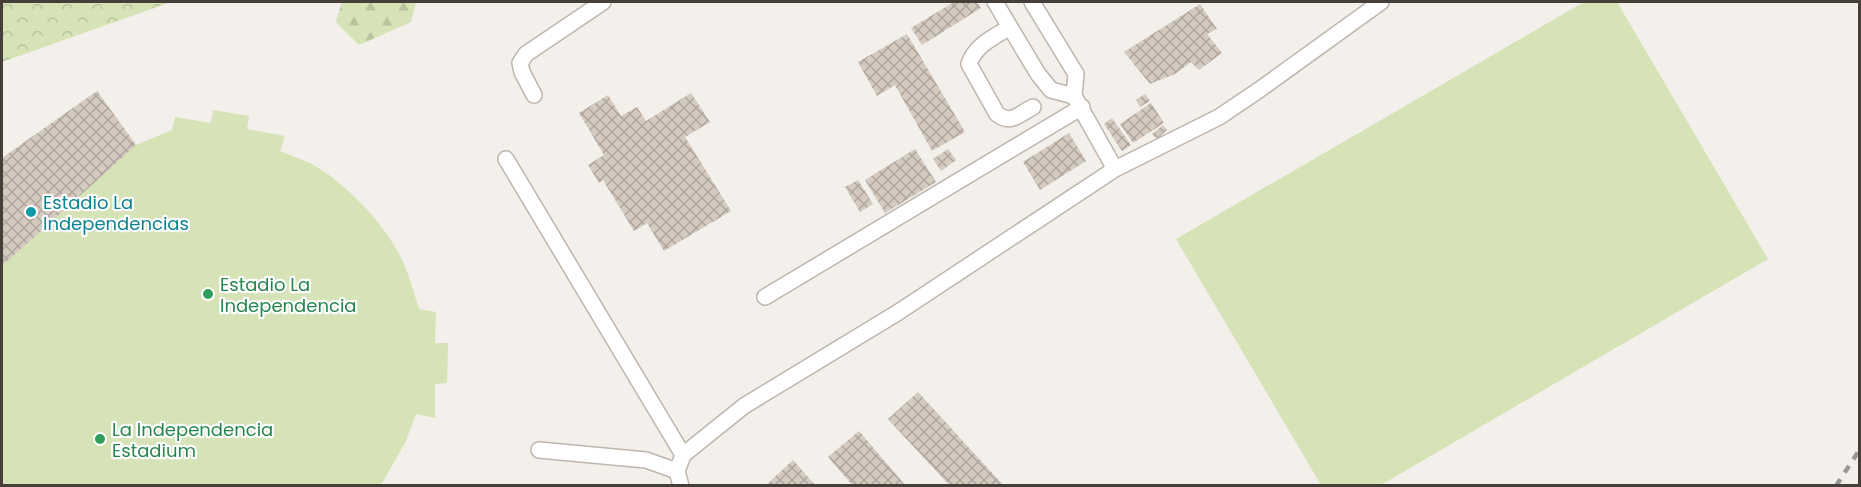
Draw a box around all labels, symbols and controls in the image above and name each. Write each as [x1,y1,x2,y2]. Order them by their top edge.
place label: Estadio La Independencias [43,190,189,236]
marker: Estadio La Independencias [24,205,38,219]
place label: Estadio La Independencia [220,272,357,318]
marker: Estadio La Independencia [201,287,215,301]
place label: La Independencia Estadium [112,417,273,463]
marker: La Independencia Estadium [93,432,107,446]

